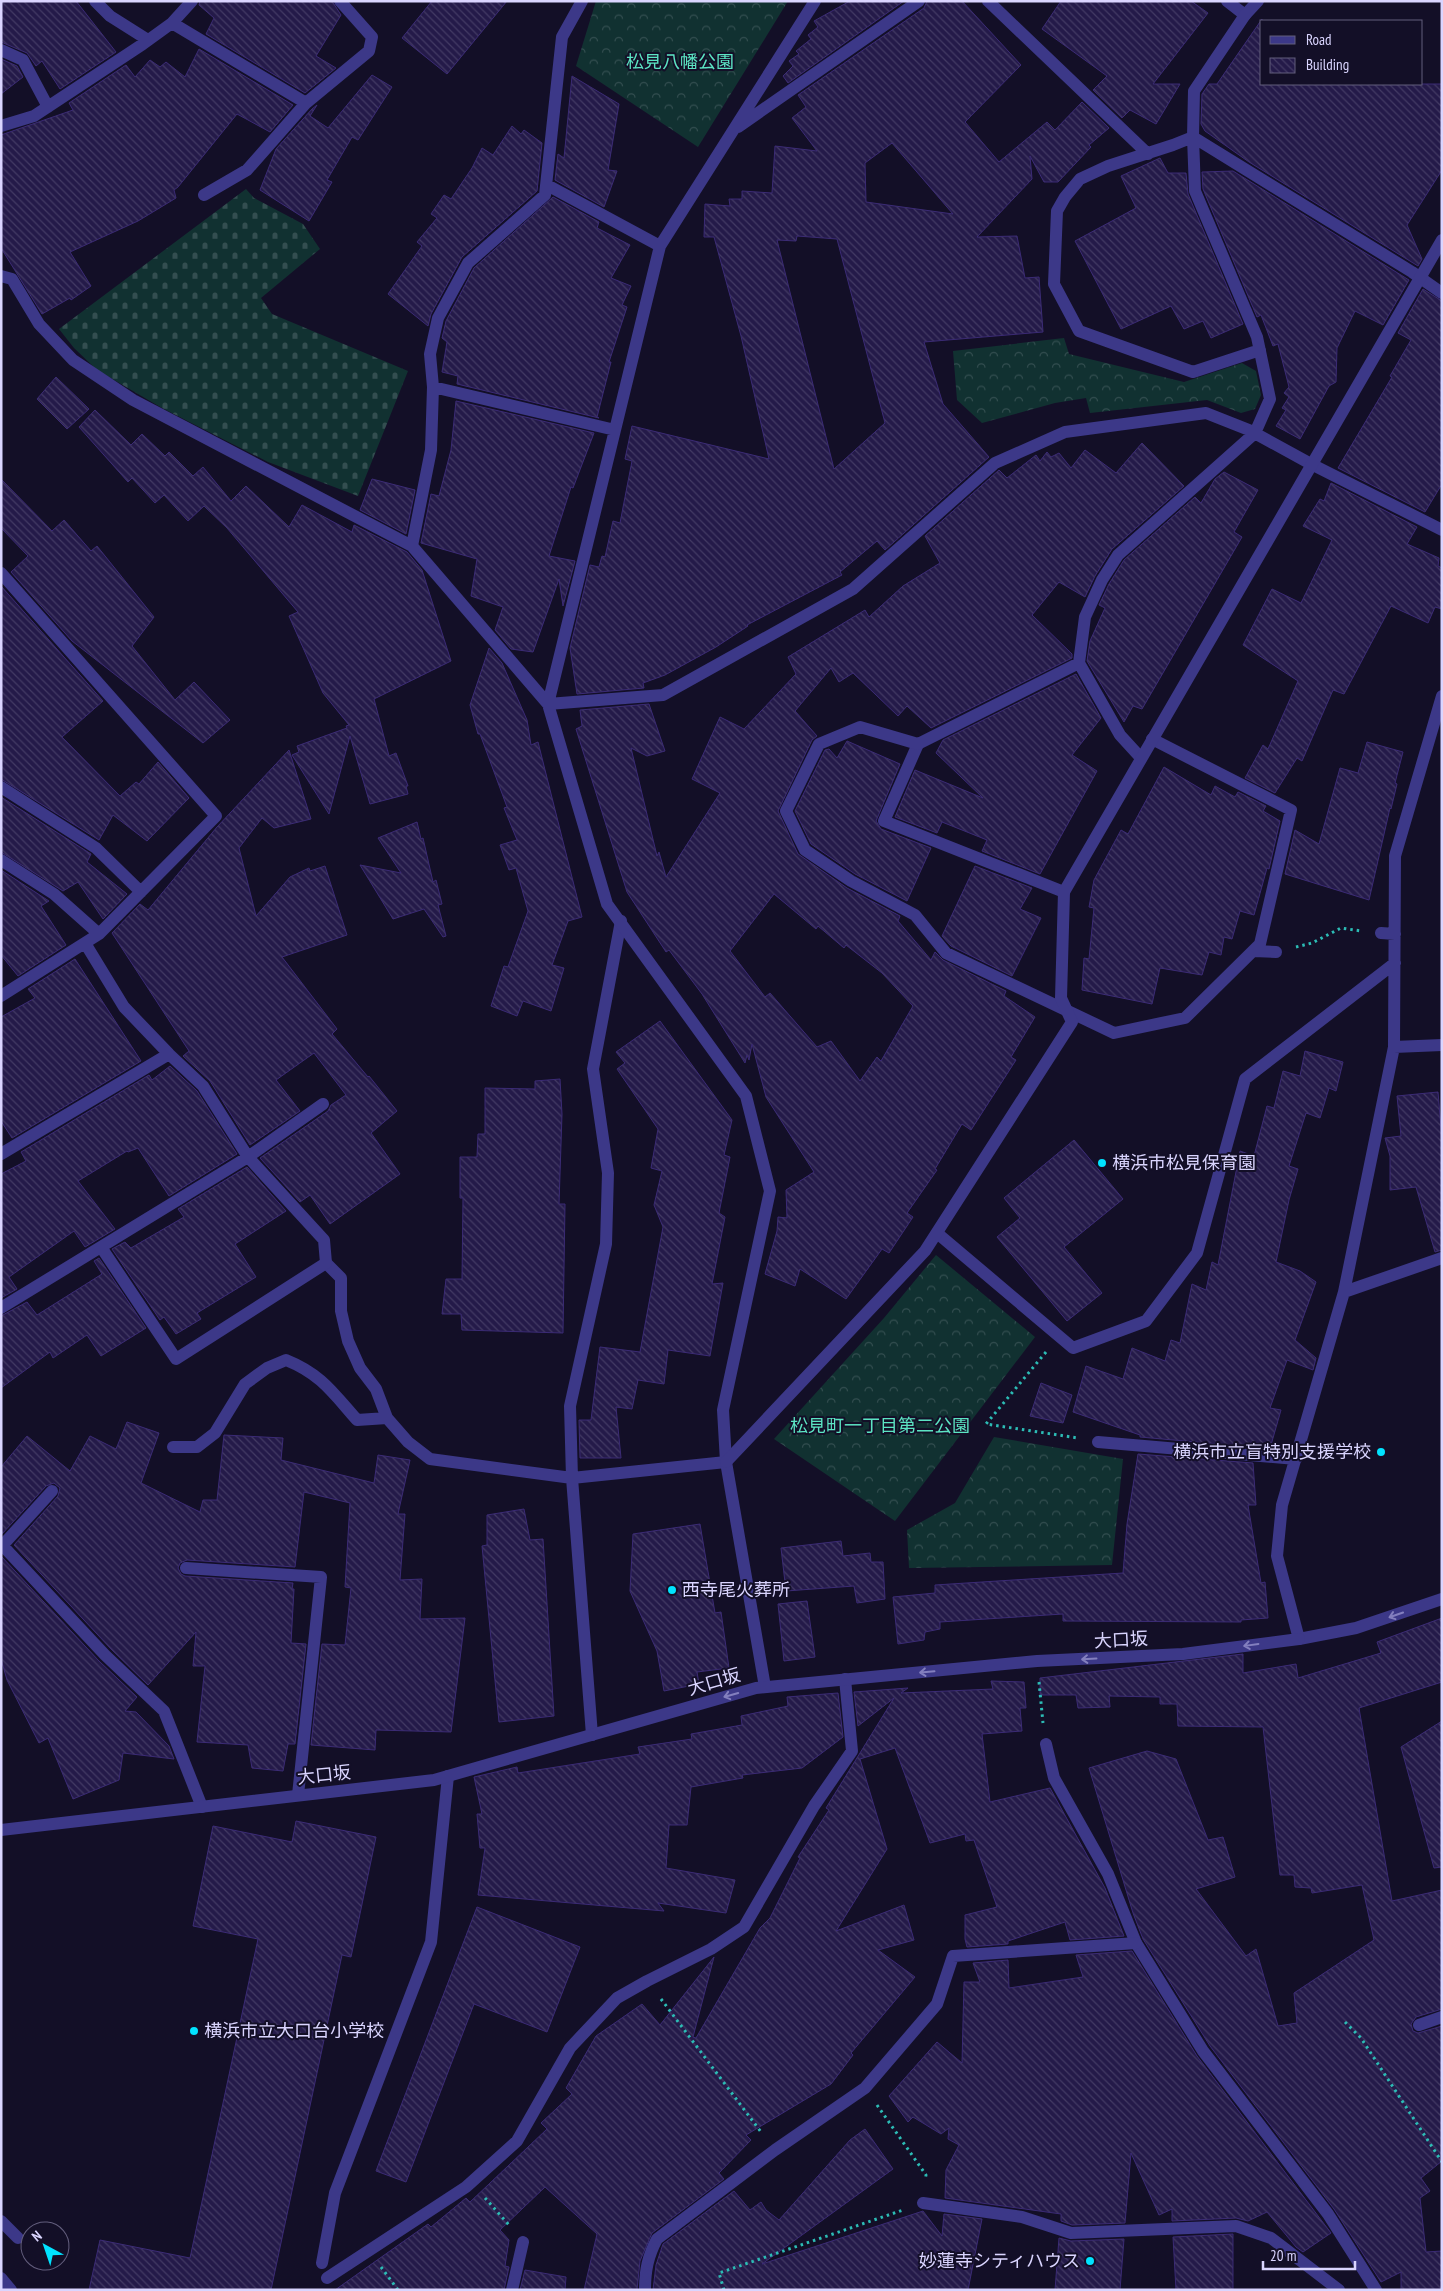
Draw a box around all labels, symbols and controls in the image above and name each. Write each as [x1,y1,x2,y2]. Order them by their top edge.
legend [1260,20,1423,85]
text: Road [1306,30,1332,49]
park label: 松見八幡公園 [626,50,734,73]
text: Building [1306,55,1349,74]
place label: 横浜市松見保育園 [1112,1151,1256,1174]
marker: 横浜市松見保育園 [1096,1157,1108,1169]
park label: 松見町一丁目第二公園 [790,1414,970,1437]
place label: 横浜市立盲特別支援学校 [1173,1440,1371,1463]
marker: 横浜市立盲特別支援学校 [1375,1446,1387,1458]
place label: 西寺尾火葬所 [682,1578,790,1601]
marker: 西寺尾火葬所 [666,1584,678,1596]
one-way arrow [1388,1610,1404,1620]
street label: 大口坂 [1093,1627,1149,1652]
one-way arrow [1243,1640,1259,1650]
one-way arrow [1081,1654,1097,1663]
street label: 大口坂 [685,1663,743,1700]
one-way arrow [919,1667,935,1676]
one-way arrow [724,1691,740,1700]
street label: 大口坂 [296,1760,352,1789]
place label: 横浜市立大口台小学校 [204,2019,384,2042]
marker: 横浜市立大口台小学校 [188,2025,200,2037]
north arrow [20,2221,70,2271]
text: N [28,2227,45,2245]
scale bar [1263,2238,1356,2270]
text: 20 m [1270,2246,1296,2265]
place label: 妙蓮寺シティハウス [919,2249,1080,2272]
marker: 妙蓮寺シティハウス [1084,2255,1096,2267]

